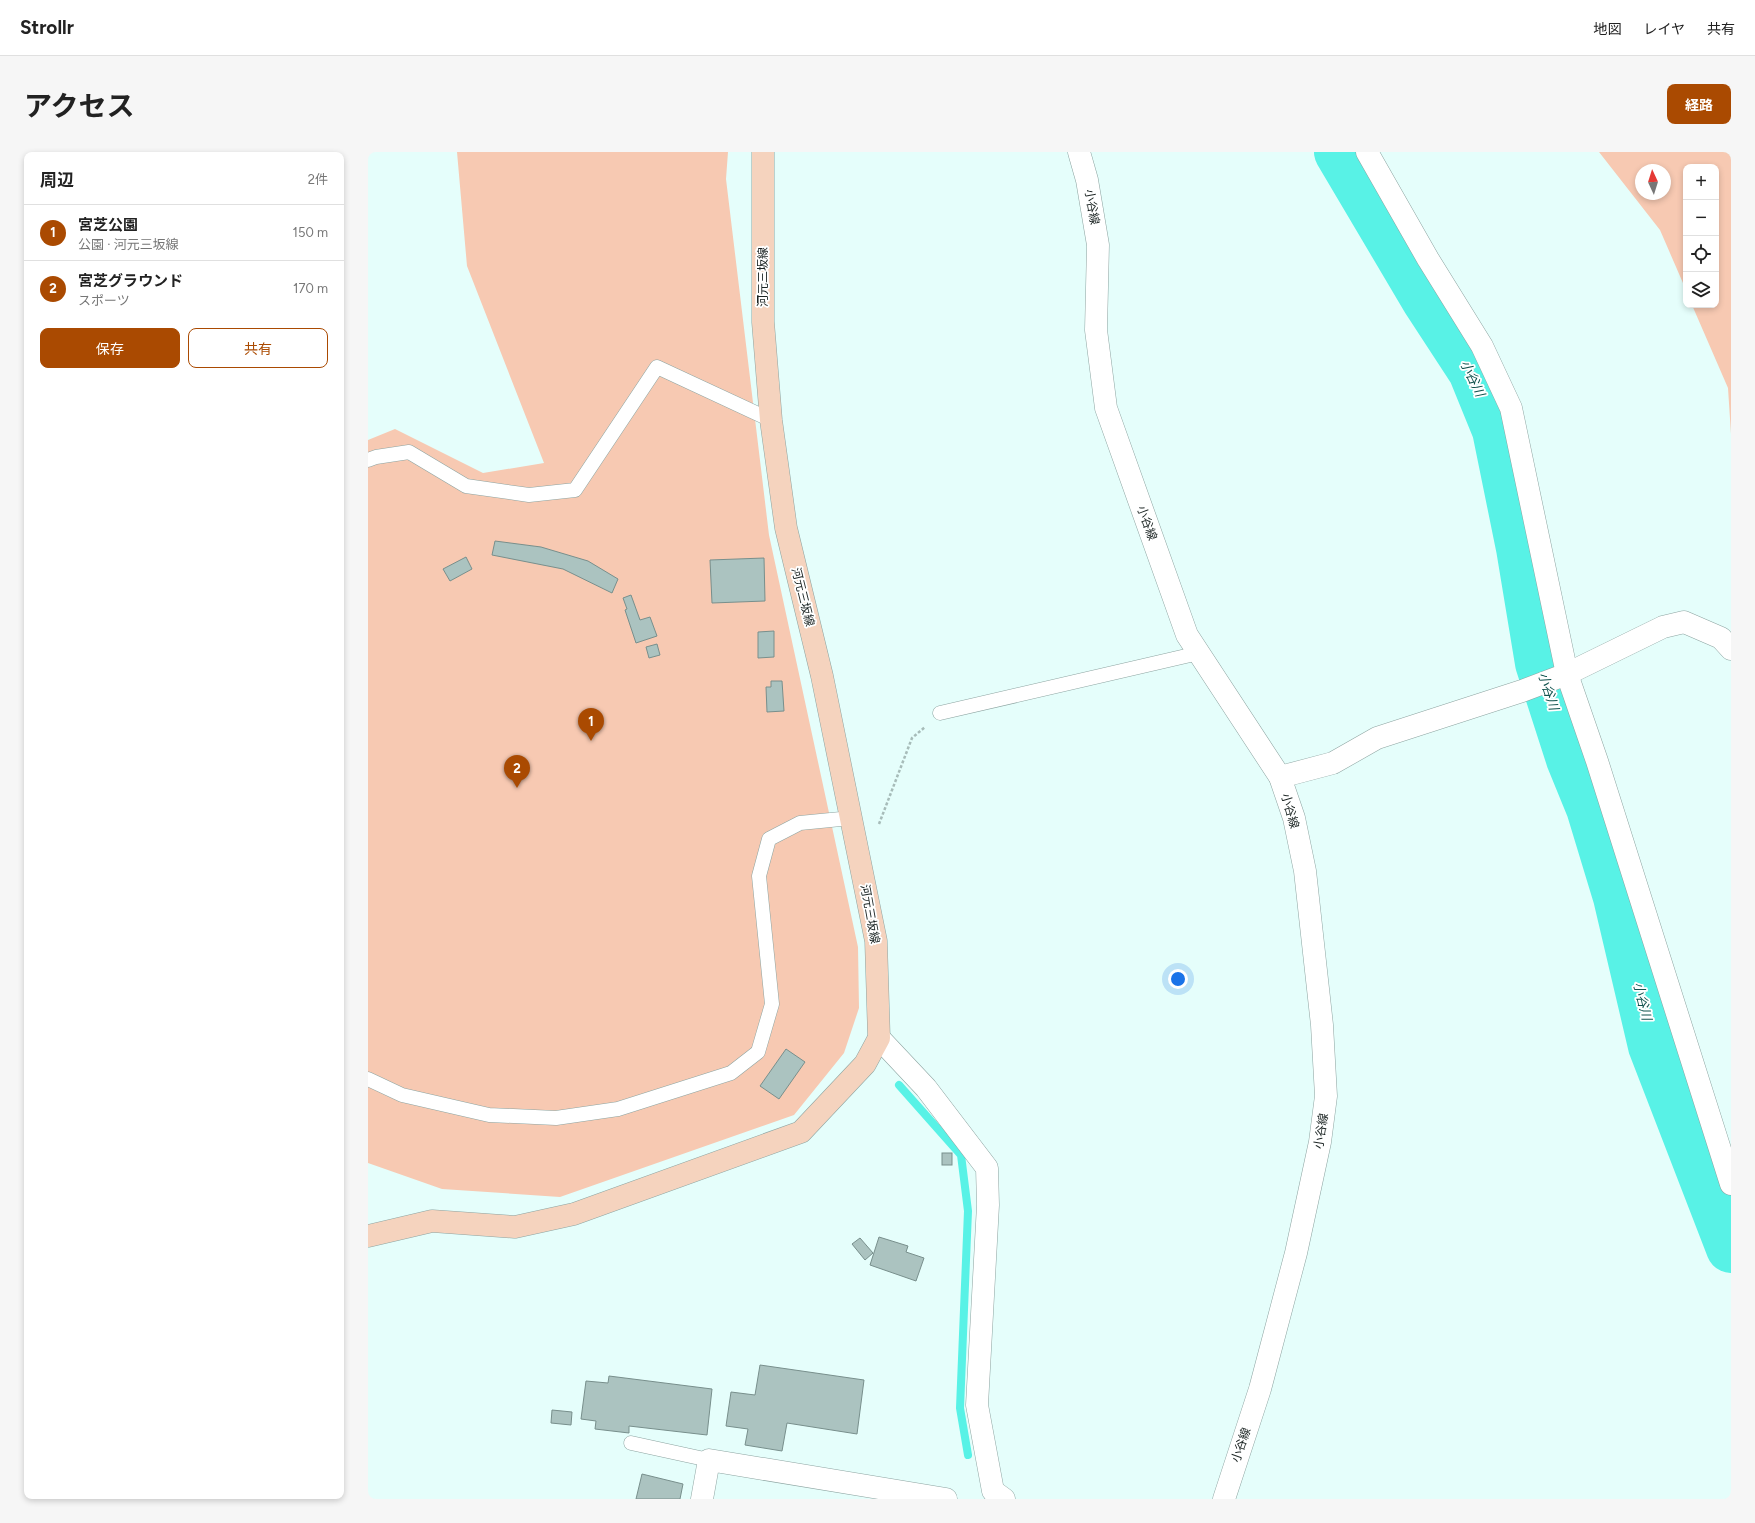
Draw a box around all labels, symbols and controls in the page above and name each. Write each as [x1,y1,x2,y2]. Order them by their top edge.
text: Strollr [20,16,74,39]
text: 地図 [1593,21,1621,38]
text: レイヤ [1643,21,1685,38]
text: 共有 [1707,21,1735,38]
button: 経路 [1667,84,1731,124]
text: アクセス [24,89,135,123]
north arrow [1635,164,1671,200]
map controls [1683,164,1719,308]
button: + [1683,164,1719,200]
text: 周辺 [40,170,74,190]
text: 2件 [308,172,328,187]
street label: 小谷線 [1082,188,1102,226]
button: − [1683,200,1719,236]
text: 宮芝公園 [78,216,138,234]
text: 1 [50,225,56,240]
text: 150 m [293,225,328,240]
button: locate [1683,236,1719,272]
text: 公園 · 河元三坂線 [78,237,179,252]
street label: 河元三坂線 [756,247,770,307]
text: 宮芝グラウンド [78,272,183,290]
button: layers [1683,272,1719,308]
text: 2 [49,281,57,296]
text: 170 m [293,281,328,296]
text: スポーツ [78,293,130,308]
button: 保存 [40,328,180,368]
button: 共有 [188,328,328,368]
water label: 小谷川 [1457,357,1489,401]
street label: 小谷線 [1134,504,1160,542]
street label: 河元三坂線 [789,566,817,628]
water label: 小谷川 [1535,670,1562,714]
pin: 1 [578,708,604,741]
pin: 2 [504,755,530,788]
street label: 小谷線 [1278,792,1302,830]
street label: 河元三坂線 [858,883,882,945]
your location [1168,969,1188,989]
water label: 小谷川 [1631,980,1655,1024]
street label: 小谷線 [1311,1112,1331,1150]
street label: 小谷線 [1229,1426,1253,1464]

